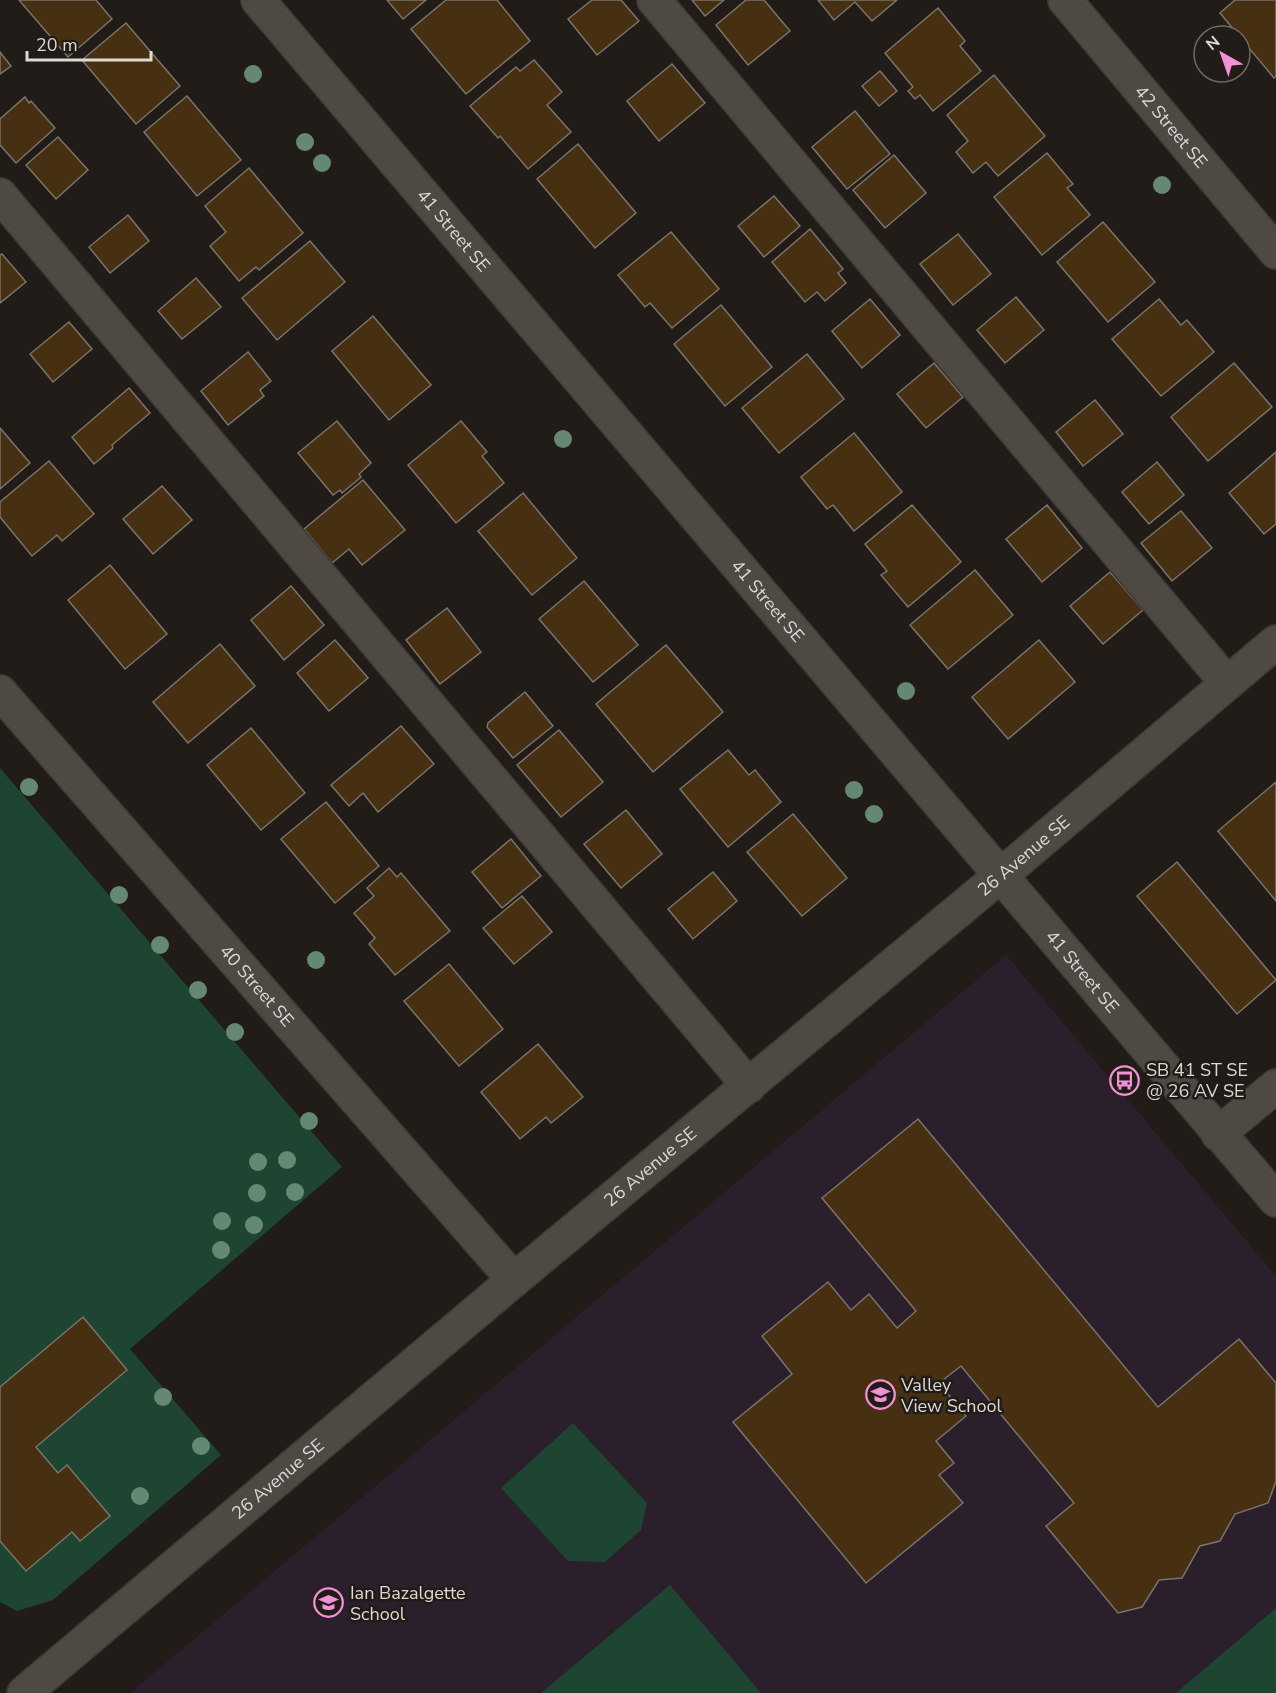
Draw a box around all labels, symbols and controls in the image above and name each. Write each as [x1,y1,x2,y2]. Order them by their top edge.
scale bar [27,24,152,62]
north arrow [1192,24,1252,84]
text: N [1201,31,1225,56]
text: 20 m [36,33,78,57]
street label: 42 Street SE [1129,80,1213,173]
street label: 41 Street SE [411,184,495,277]
street label: 41 Street SE [726,554,810,647]
street label: 26 Avenue SE [973,810,1075,902]
street label: 41 Street SE [1040,925,1124,1018]
street label: 40 Street SE [214,939,299,1032]
place label: SB 41 ST SE @ 26 AV SE [1146,1058,1248,1103]
bus stop icon: SB 41 ST SE @ 26 AV SE [1109,1064,1141,1096]
street label: 26 Avenue SE [599,1121,702,1212]
place label: Valley View School [900,1373,1002,1418]
school or university icon: Valley View School [864,1379,896,1411]
street label: 26 Avenue SE [227,1433,329,1525]
place label: Ian Bazalgette School [350,1581,466,1626]
school or university icon: Ian Bazalgette School [313,1587,345,1619]

